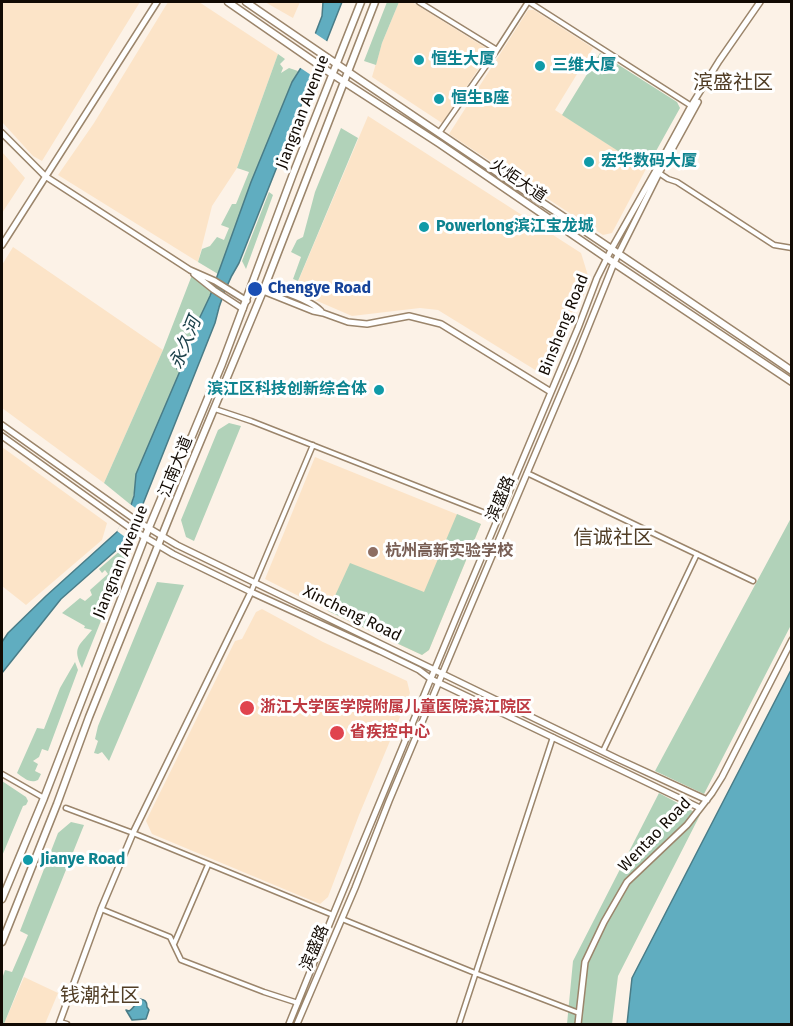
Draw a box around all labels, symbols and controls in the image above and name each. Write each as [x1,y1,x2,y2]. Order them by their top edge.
place label: 恒生大厦 [431,50,495,70]
street label: Jiangnan Avenue [272,52,334,172]
marker: 恒生大厦 [412,53,426,67]
place label: 三维大厦 [552,56,616,76]
marker: 三维大厦 [533,59,547,73]
district label: 滨盛社区 [693,71,773,95]
place label: 恒生B座 [451,89,509,109]
marker: 恒生B座 [432,92,446,106]
place label: 宏华数码大厦 [601,152,697,172]
street label: 火炬大道 [486,155,550,207]
marker: 宏华数码大厦 [582,155,596,169]
place label: Powerlong滨江宝龙城 [436,217,594,237]
marker: Powerlong滨江宝龙城 [417,220,431,234]
street label: Binsheng Road [535,271,593,379]
place label: Chengye Road [268,279,371,299]
marker: Chengye Road [246,280,264,298]
water label: 永久河 [166,314,206,372]
place label: 滨江区科技创新综合体 [207,380,367,400]
marker: 滨江区科技创新综合体 [372,383,386,397]
street label: 江南大道 [155,434,197,500]
street label: 滨盛路 [483,473,519,525]
street label: Jiangnan Avenue [90,502,152,622]
district label: 信诚社区 [573,526,653,550]
place label: 杭州高新实验学校 [385,542,513,562]
marker: 杭州高新实验学校 [366,545,380,559]
street label: Xincheng Road [300,582,404,646]
place label: 浙江大学医学院附属儿童医院滨江院区 [260,698,532,718]
marker: 浙江大学医学院附属儿童医院滨江院区 [238,699,256,717]
place label: 省疾控中心 [350,723,430,743]
marker: 省疾控中心 [328,724,346,742]
street label: Wentao Road [615,794,695,876]
place label: Jianye Road [40,850,125,870]
marker: Jianye Road [21,853,35,867]
street label: 滨盛路 [297,922,333,974]
district label: 钱潮社区 [60,984,140,1008]

